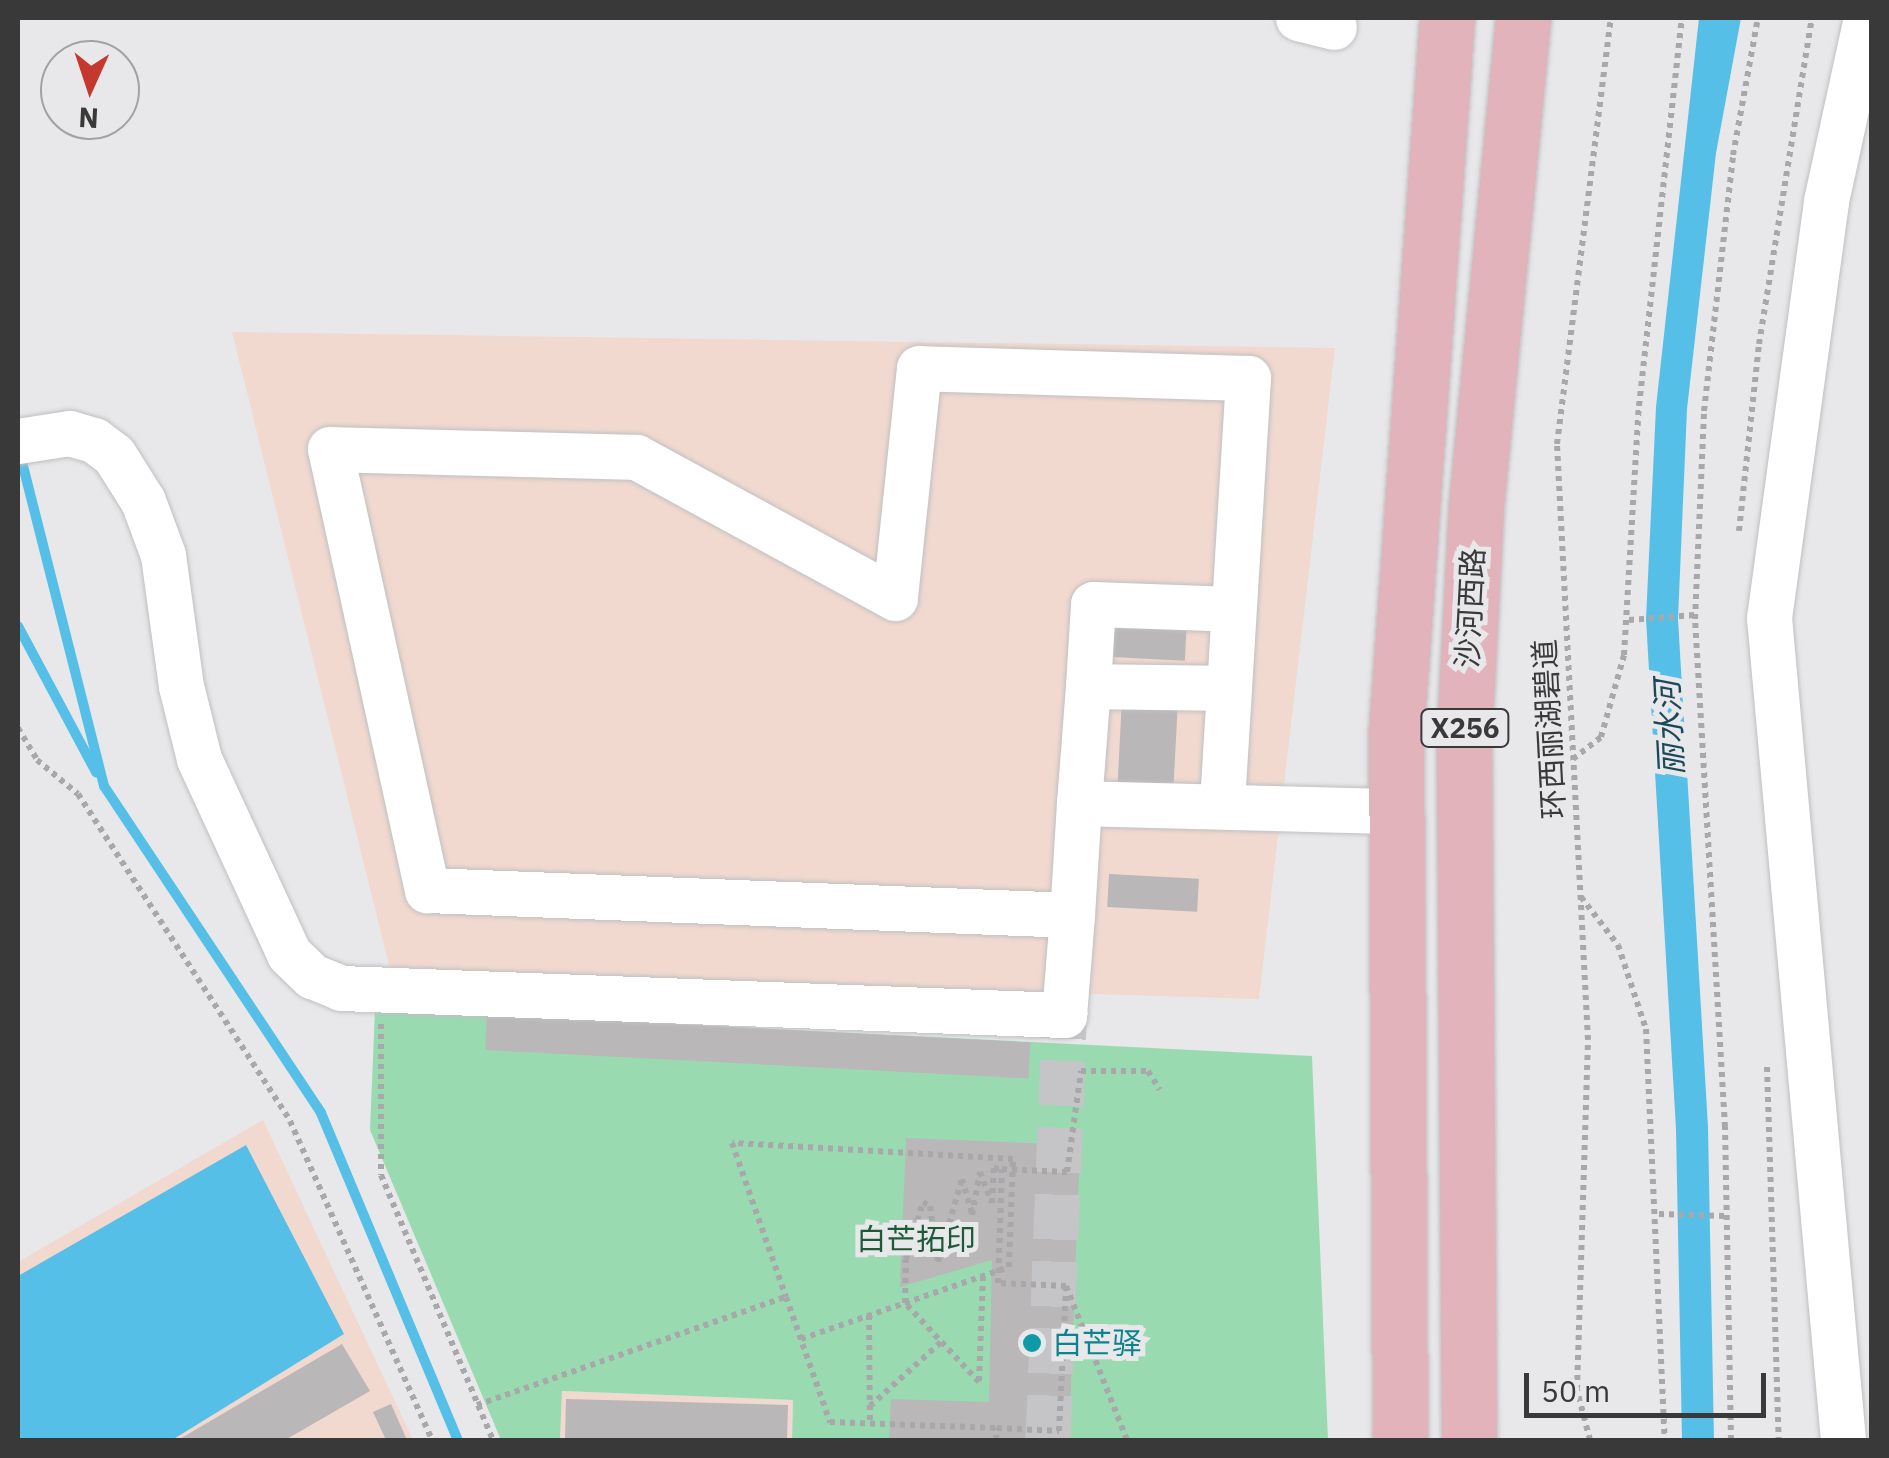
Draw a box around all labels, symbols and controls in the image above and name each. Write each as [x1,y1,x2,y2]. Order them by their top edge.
north arrow [40,40,140,140]
text: N [77,99,100,137]
street label: 沙河西路 [1449,547,1491,669]
street label: 环西丽湖碧道 [1526,638,1572,820]
water label: 丽水河 [1647,679,1691,777]
road number: X256 [1420,705,1510,751]
park label: 白芒拓印 [856,1221,976,1257]
place label: 白芒驿 [1052,1325,1142,1361]
marker: 白芒驿 [1021,1332,1043,1354]
scale bar [1529,1353,1772,1415]
text: 50 m [1541,1371,1610,1410]

